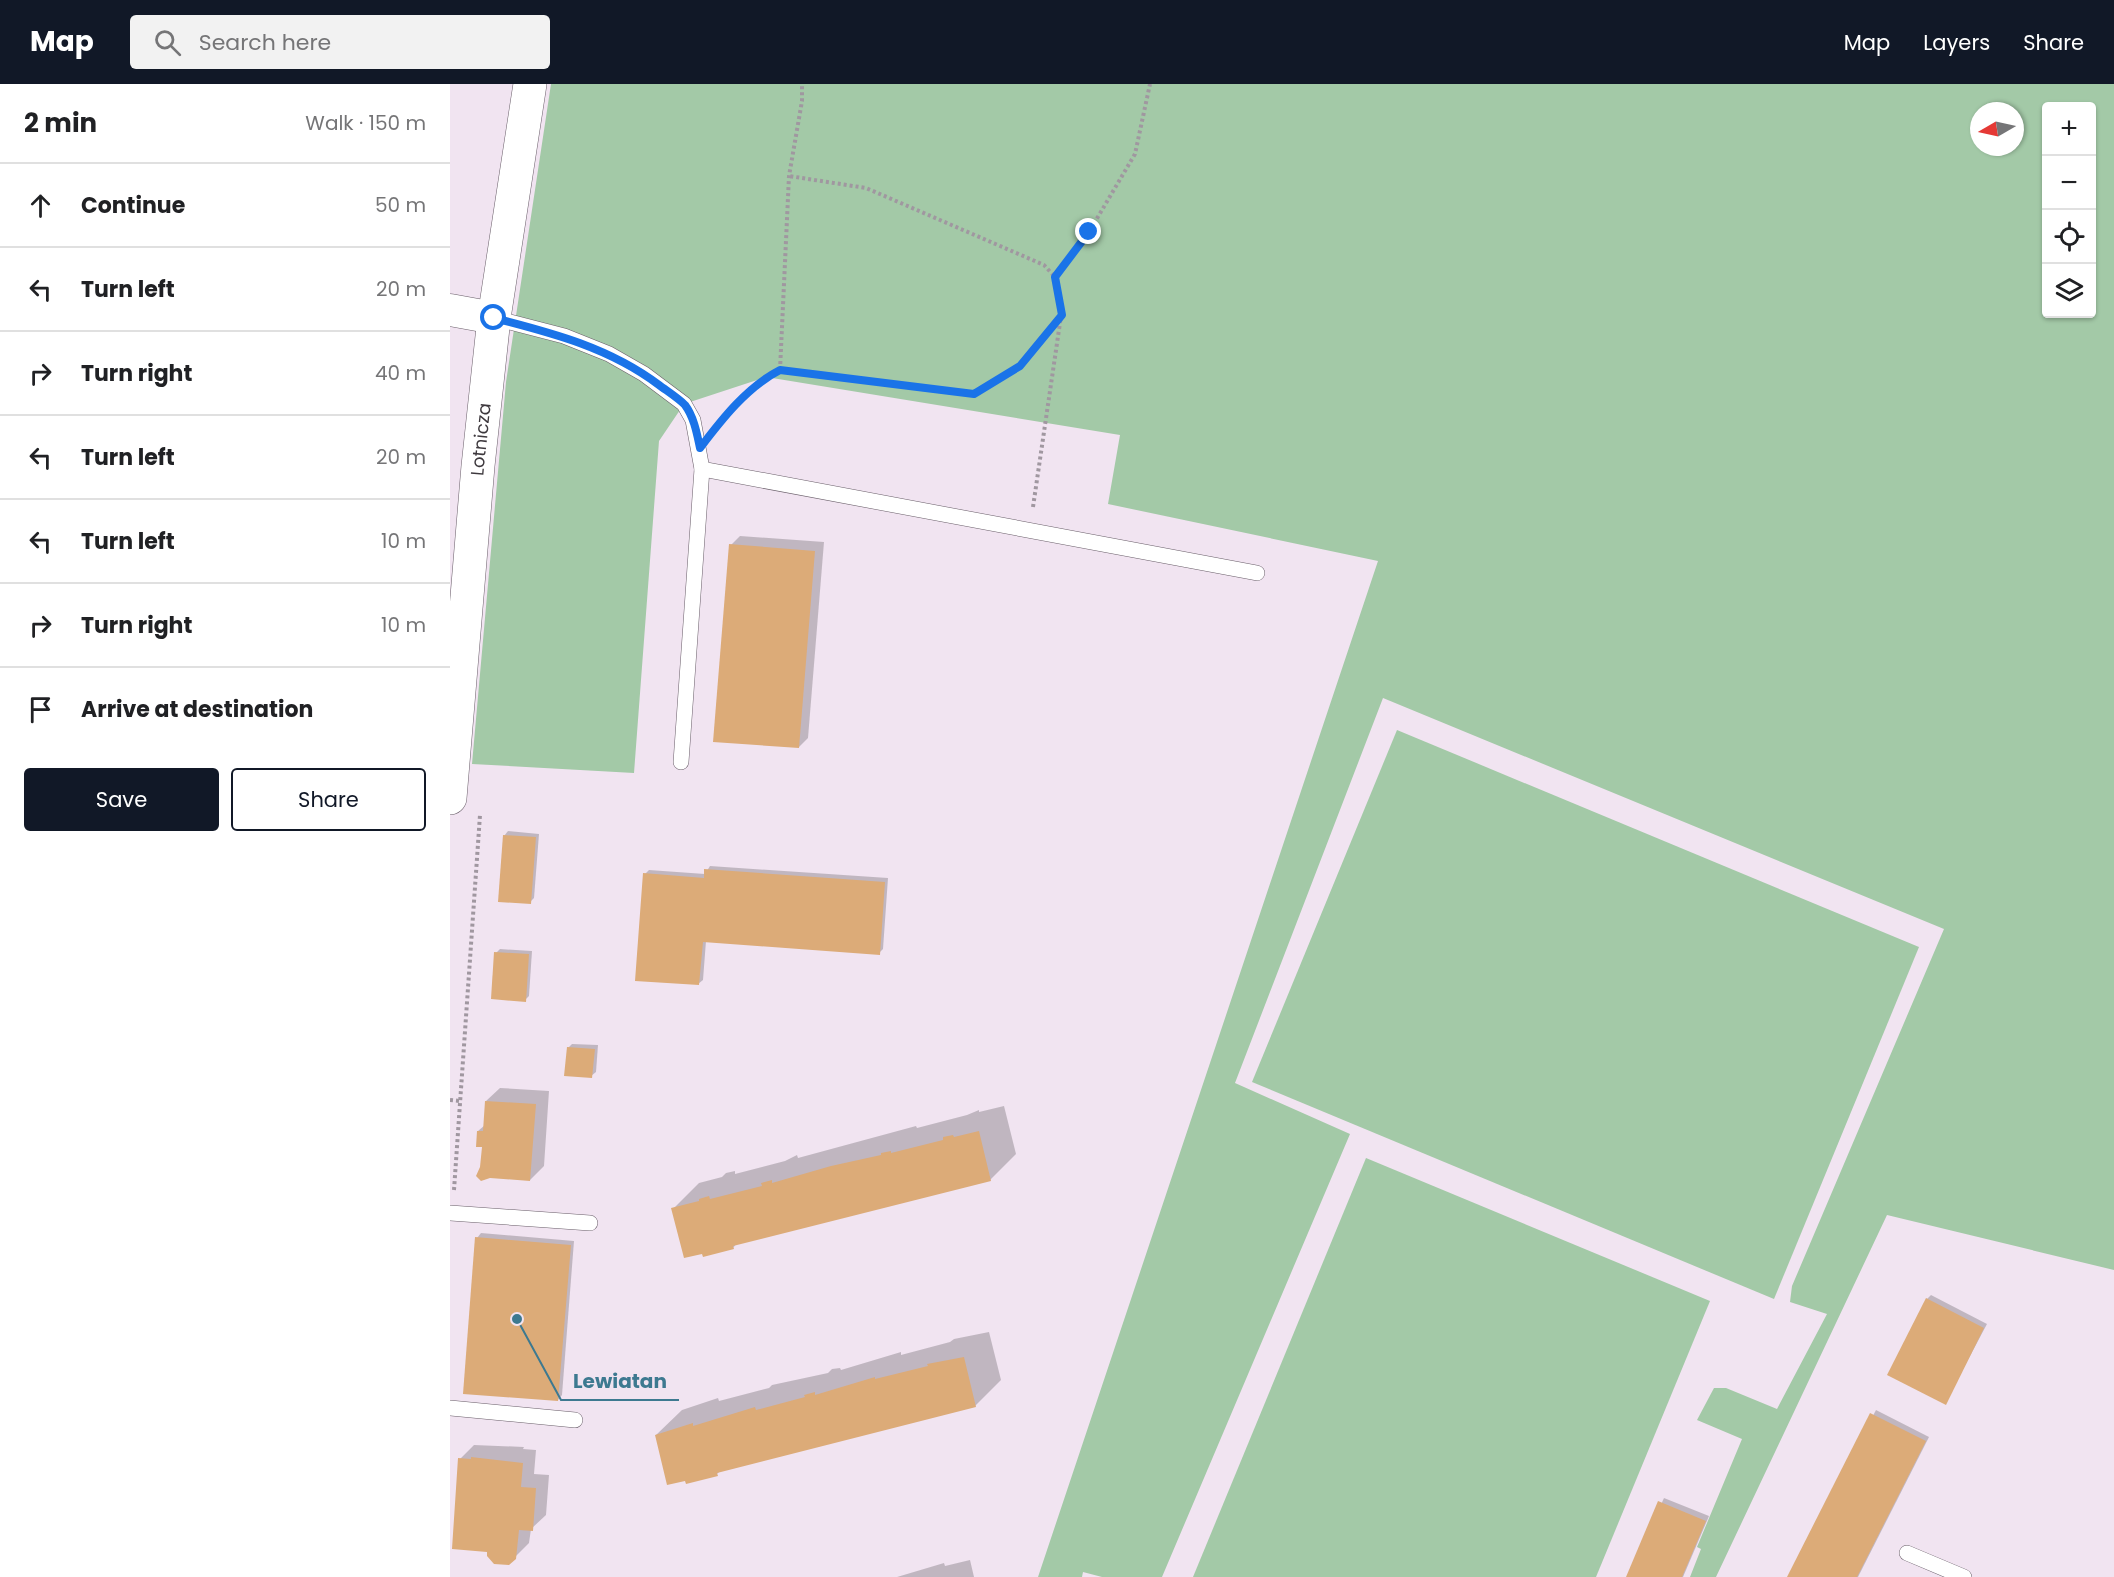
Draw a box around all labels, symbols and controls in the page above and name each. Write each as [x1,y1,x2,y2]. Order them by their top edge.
search box [130,15,550,69]
text: Map [30,22,94,61]
icon: search [151,26,184,59]
text: Search here [199,27,331,58]
text: Map [1844,28,1890,57]
text: Layers [1923,28,1990,57]
text: Share [2023,28,2084,57]
north arrow [1970,102,2024,156]
map controls [2042,102,2096,318]
button: + [2042,102,2096,156]
text: 2 min [24,105,97,141]
text: Walk · 150 m [305,109,426,137]
button: − [2042,156,2096,210]
icon: ahead [24,189,57,222]
text: Continue [81,190,185,221]
text: 50 m [375,191,426,219]
button: locate [2042,210,2096,264]
route end [1075,218,1101,244]
button: layers [2042,264,2096,318]
icon: left [24,273,57,306]
text: Turn left [81,274,175,305]
text: 20 m [376,275,426,303]
route start [480,304,506,330]
icon: right [24,357,57,390]
text: Turn right [81,358,192,389]
text: 40 m [375,359,426,387]
street label: Lotnicza [464,402,497,477]
icon: left [24,441,57,474]
text: Turn left [81,442,175,473]
text: 20 m [376,443,426,471]
icon: left [24,525,57,558]
text: Turn left [81,526,175,557]
text: 10 m [381,527,426,555]
icon: right [24,609,57,642]
text: Turn right [81,610,192,641]
text: 10 m [381,611,426,639]
icon: arrive [24,693,57,726]
text: Arrive at destination [81,694,313,725]
button: Save [24,768,219,831]
button: Share [231,768,426,831]
callout: Lewiatan [561,1362,679,1400]
text: Lewiatan [573,1367,667,1395]

